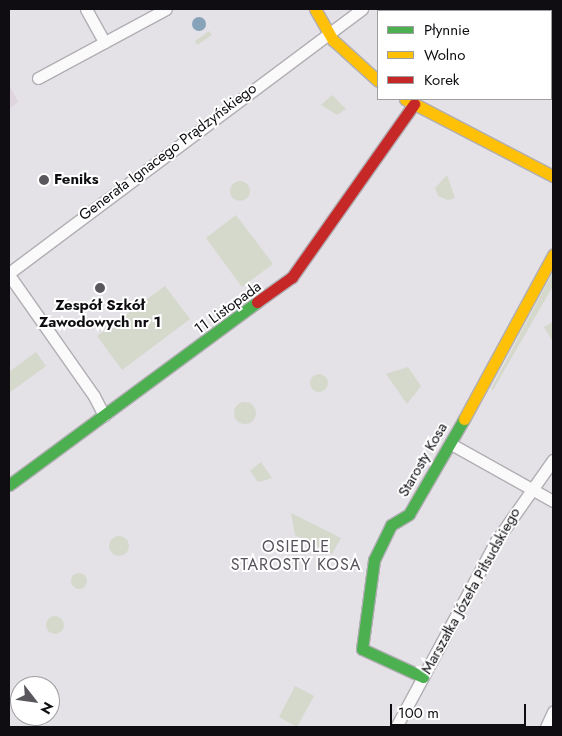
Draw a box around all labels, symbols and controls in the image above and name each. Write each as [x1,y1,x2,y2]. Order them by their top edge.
legend [377,10,552,100]
text: Płynnie [424,19,470,41]
text: Wolno [424,44,465,66]
text: Korek [424,69,459,91]
street label: Generała Ignacego Prądzyńskiego [76,79,260,225]
place label: Feniks [54,171,99,189]
marker: Feniks [38,174,50,186]
street label: 11 Listopada [191,278,265,338]
marker: Zespół Szkół Zawodowych nr 1 [94,282,106,294]
place label: Zespół Szkół Zawodowych nr 1 [39,296,161,331]
street label: Starosty Kosa [395,420,451,500]
street label: Marszałka Józefa Piłsudskiego [418,505,524,677]
district label: OSIEDLE STAROSTY KOSA [229,537,363,575]
north arrow [10,676,60,726]
scale bar [392,694,528,726]
text: N [36,698,59,718]
text: 100 m [398,702,439,724]

